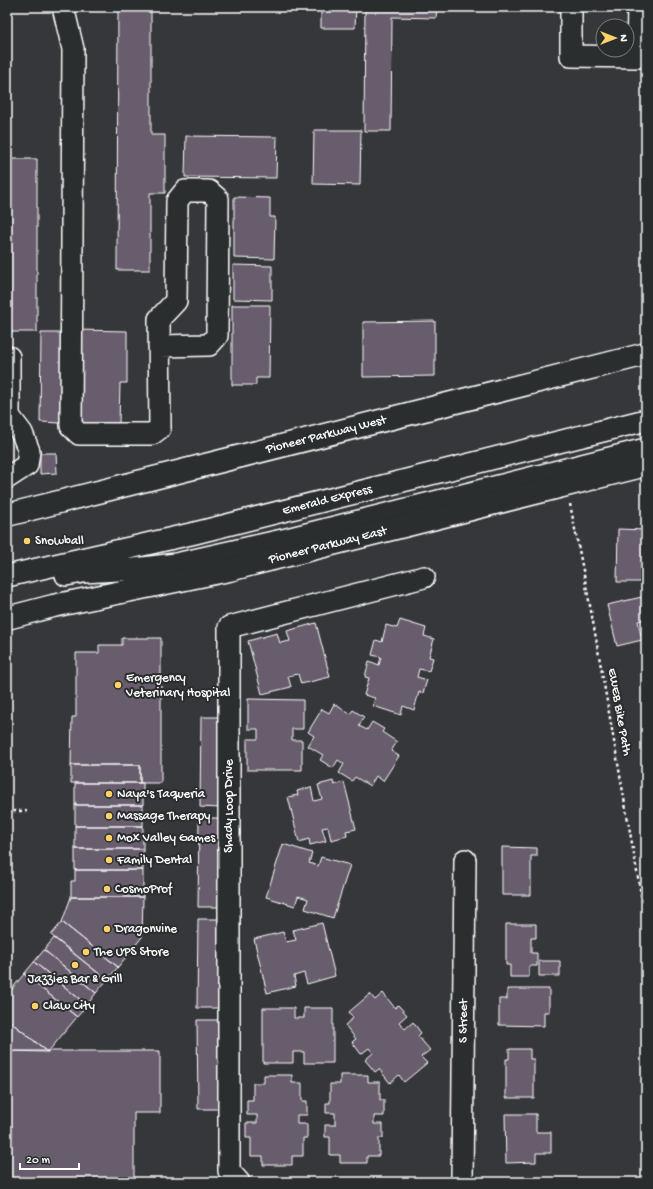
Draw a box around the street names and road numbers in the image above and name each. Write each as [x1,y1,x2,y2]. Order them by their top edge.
street label: Pioneer Parkway West [263,412,389,457]
street label: Emerald Express [281,481,375,518]
street label: Pioneer Parkway East [266,523,390,567]
street label: EWEB Bike Path [604,667,634,757]
street label: Shady Loop Drive [222,759,237,853]
street label: S Street [456,997,471,1043]

